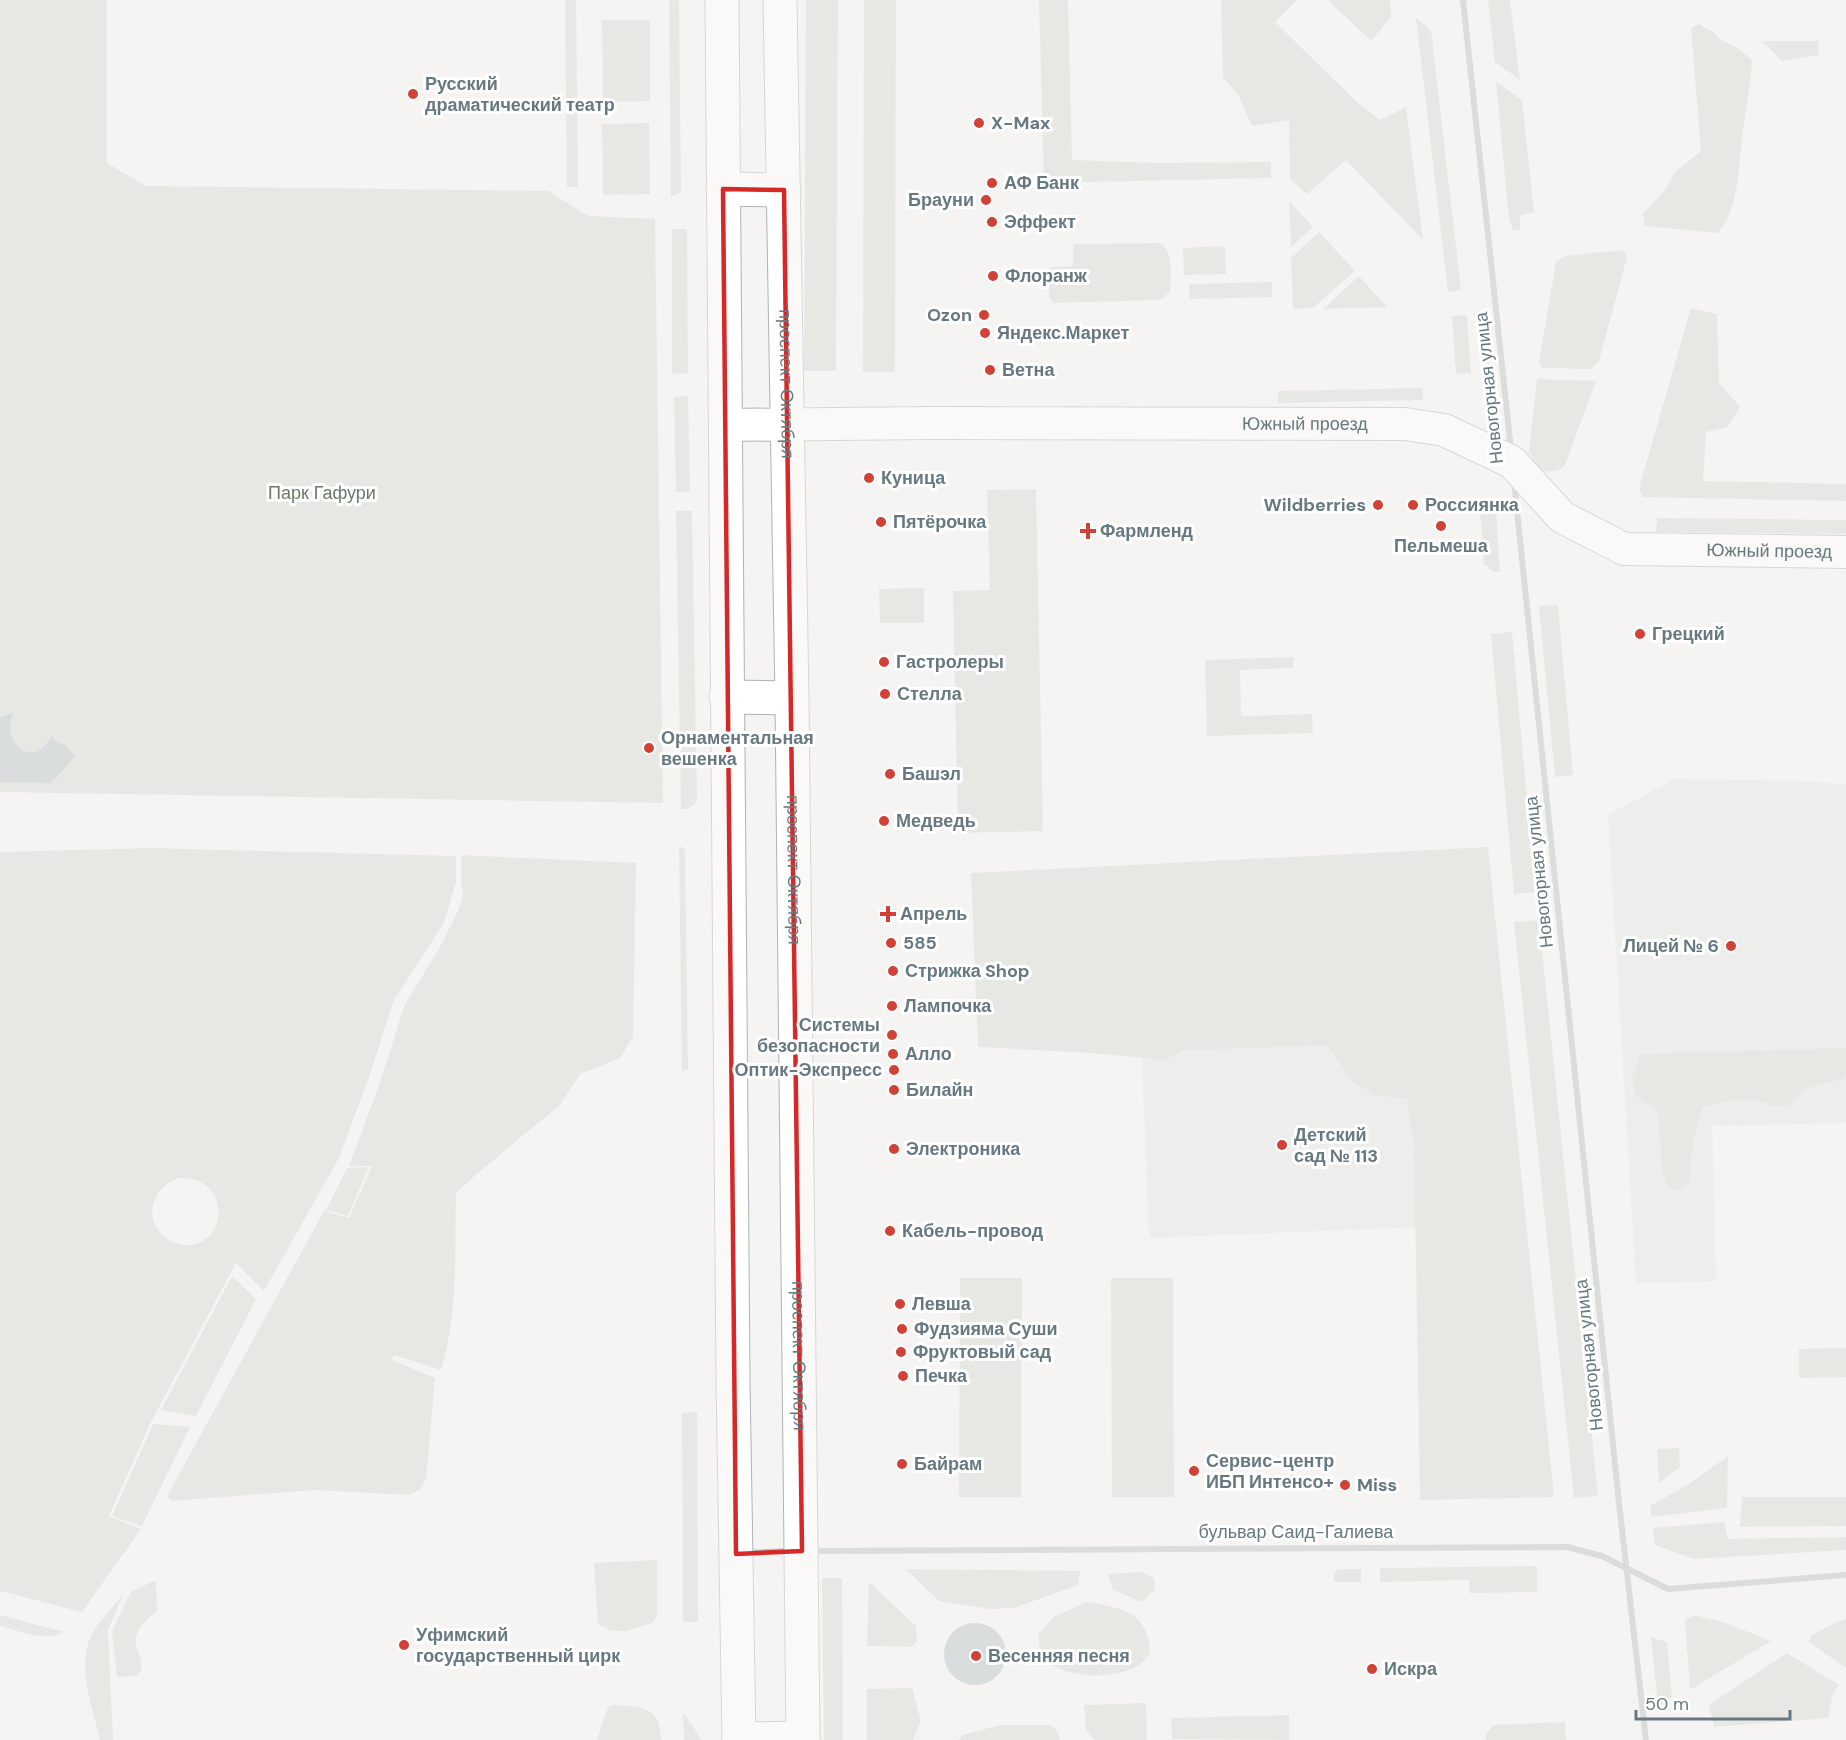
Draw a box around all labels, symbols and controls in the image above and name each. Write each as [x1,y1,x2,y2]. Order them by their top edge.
place label: Русский драматический театр [425,72,615,117]
marker: Русский драматический театр [406,87,420,101]
place label: X-Max [991,111,1050,135]
marker: X-Max [972,116,986,130]
place label: АФ Банк [1004,171,1080,195]
marker: АФ Банк [985,176,999,190]
place label: Брауни [908,188,974,212]
marker: Брауни [979,193,993,207]
place label: Эффект [1004,210,1076,234]
marker: Эффект [985,215,999,229]
place label: Флоранж [1005,264,1087,288]
marker: Флоранж [986,269,1000,283]
place label: Ozon [927,303,972,327]
marker: Ozon [977,308,991,322]
street label: проспект Октября [773,309,800,459]
street label: Новогорная улица [1469,310,1509,465]
place label: Яндекс.Маркет [997,321,1130,345]
marker: Яндекс.Маркет [978,326,992,340]
place label: Ветна [1002,358,1055,382]
marker: Ветна [983,363,997,377]
street label: Южный проезд [1242,412,1368,436]
place label: Куница [881,466,946,490]
marker: Куница [862,471,876,485]
park label: Парк Гафури [268,481,376,505]
place label: Wildberries [1263,493,1366,517]
place label: Россиянка [1425,493,1520,517]
marker: Wildberries [1371,498,1385,512]
marker: Россиянка [1406,498,1420,512]
place label: Пятёрочка [893,510,987,534]
marker: Пятёрочка [874,515,888,529]
place label: Фармленд [1100,519,1194,543]
marker: Пельмеша [1434,519,1448,533]
marker: Фармленд [1081,524,1095,538]
place label: Пельмеша [1394,534,1489,558]
street label: Южный проезд [1706,538,1833,564]
place label: Грецкий [1652,622,1725,646]
marker: Грецкий [1633,627,1647,641]
place label: Гастролеры [896,650,1004,674]
marker: Гастролеры [877,655,891,669]
place label: Стелла [897,682,963,706]
marker: Стелла [878,687,892,701]
place label: Орнаментальная вешенка [661,726,814,771]
marker: Орнаментальная вешенка [642,741,656,755]
place label: Башэл [902,762,961,786]
marker: Башэл [883,767,897,781]
street label: Новогорная улица [1519,794,1559,949]
street label: проспект Октября [781,795,807,945]
place label: Медведь [896,809,976,833]
marker: Медведь [877,814,891,828]
place label: Апрель [900,902,967,926]
marker: Апрель [881,907,895,921]
place label: 585 [903,931,937,955]
place label: Лицей № 6 [1623,934,1719,958]
marker: 585 [884,936,898,950]
marker: Лицей № 6 [1724,939,1738,953]
place label: Стрижка Shop [905,959,1030,983]
marker: Стрижка Shop [886,964,900,978]
place label: Лампочка [904,994,992,1018]
marker: Лампочка [885,999,899,1013]
place label: Системы безопасности [757,1013,880,1058]
marker: Системы безопасности [885,1028,899,1042]
place label: Алло [905,1042,952,1066]
marker: Алло [886,1047,900,1061]
place label: Оптик-Экспресс [735,1058,882,1082]
marker: Оптик-Экспресс [887,1063,901,1077]
place label: Билайн [906,1078,973,1102]
marker: Билайн [887,1083,901,1097]
place label: Детский сад № 113 [1294,1123,1378,1168]
place label: Электроника [906,1137,1021,1161]
marker: Детский сад № 113 [1275,1138,1289,1152]
marker: Электроника [887,1142,901,1156]
place label: Кабель-провод [902,1219,1044,1243]
marker: Кабель-провод [883,1224,897,1238]
street label: Новогорная улица [1569,1277,1609,1432]
street label: проспект Октября [786,1281,812,1431]
place label: Левша [912,1292,972,1316]
marker: Левша [893,1297,907,1311]
place label: Фудзияма Суши [914,1317,1057,1341]
marker: Фудзияма Суши [895,1322,909,1336]
place label: Фруктовый сад [913,1340,1052,1364]
marker: Фруктовый сад [894,1345,908,1359]
place label: Печка [915,1364,968,1388]
marker: Печка [896,1369,910,1383]
place label: Сервис-центр ИБП Интенсо+ [1206,1449,1334,1494]
place label: Байрам [914,1452,982,1476]
marker: Байрам [895,1457,909,1471]
marker: Сервис-центр ИБП Интенсо+ [1187,1464,1201,1478]
place label: Miss [1357,1473,1397,1497]
marker: Miss [1338,1478,1352,1492]
street label: бульвар Саид-Галиева [1199,1520,1394,1544]
place label: Уфимский государственный цирк [416,1623,621,1668]
marker: Уфимский государственный цирк [397,1638,411,1652]
place label: Весенняя песня [988,1644,1130,1668]
marker: Весенняя песня [969,1649,983,1663]
place label: Искра [1384,1657,1438,1681]
marker: Искра [1365,1662,1379,1676]
scale bar [1636,1683,1790,1721]
text: 50 m [1645,1692,1689,1716]

